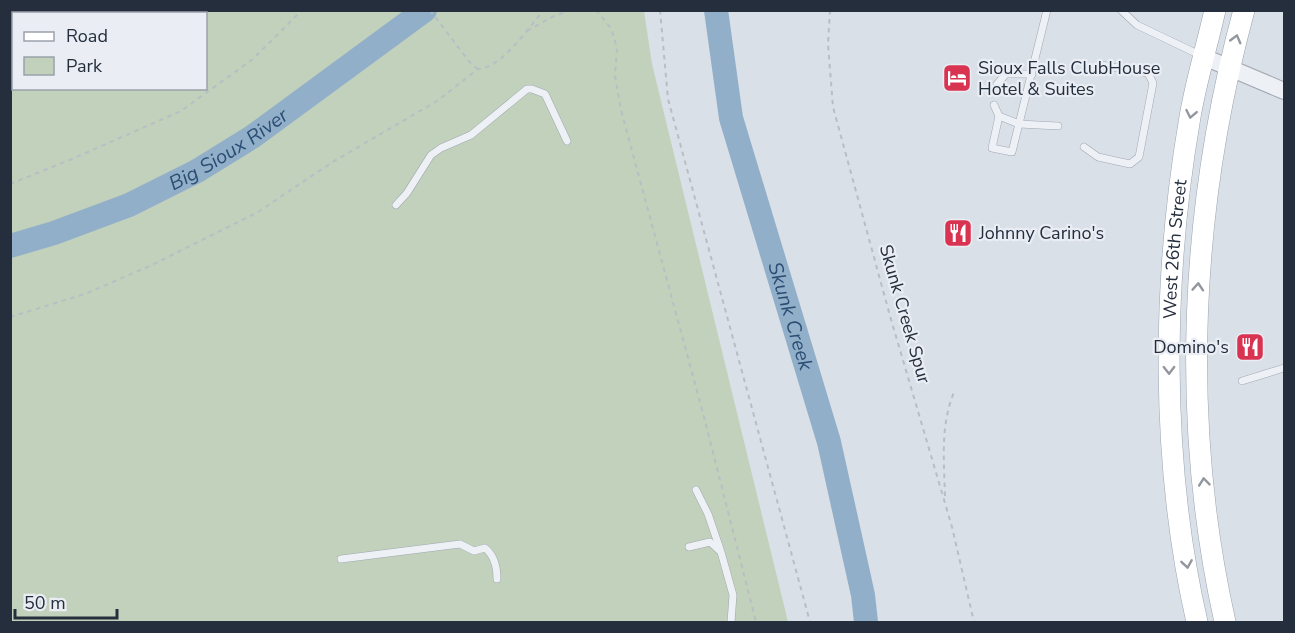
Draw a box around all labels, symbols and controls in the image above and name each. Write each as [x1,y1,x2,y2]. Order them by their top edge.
legend [12,12,207,90]
text: Road [66,24,108,48]
one-way arrow [1229,35,1242,45]
text: Park [66,54,103,78]
place label: Sioux Falls ClubHouse Hotel & Suites [978,56,1160,101]
hotel icon: Sioux Falls ClubHouse Hotel & Suites [941,62,973,94]
water label: Big Sioux River [164,101,294,196]
one-way arrow [1185,108,1198,118]
street label: West 26th Street [1158,177,1193,319]
restaurant icon: Johnny Carino's [942,217,974,249]
place label: Johnny Carino's [978,221,1104,245]
street label: Skunk Creek Spur [874,242,936,387]
water label: Skunk Creek [762,259,820,374]
one-way arrow [1192,283,1205,292]
restaurant icon: Domino's [1234,331,1266,363]
place label: Domino's [1153,335,1229,359]
one-way arrow [1163,366,1176,375]
one-way arrow [1198,477,1211,486]
one-way arrow [1180,560,1192,569]
scale bar [15,582,117,620]
text: 50 m [24,591,66,615]

